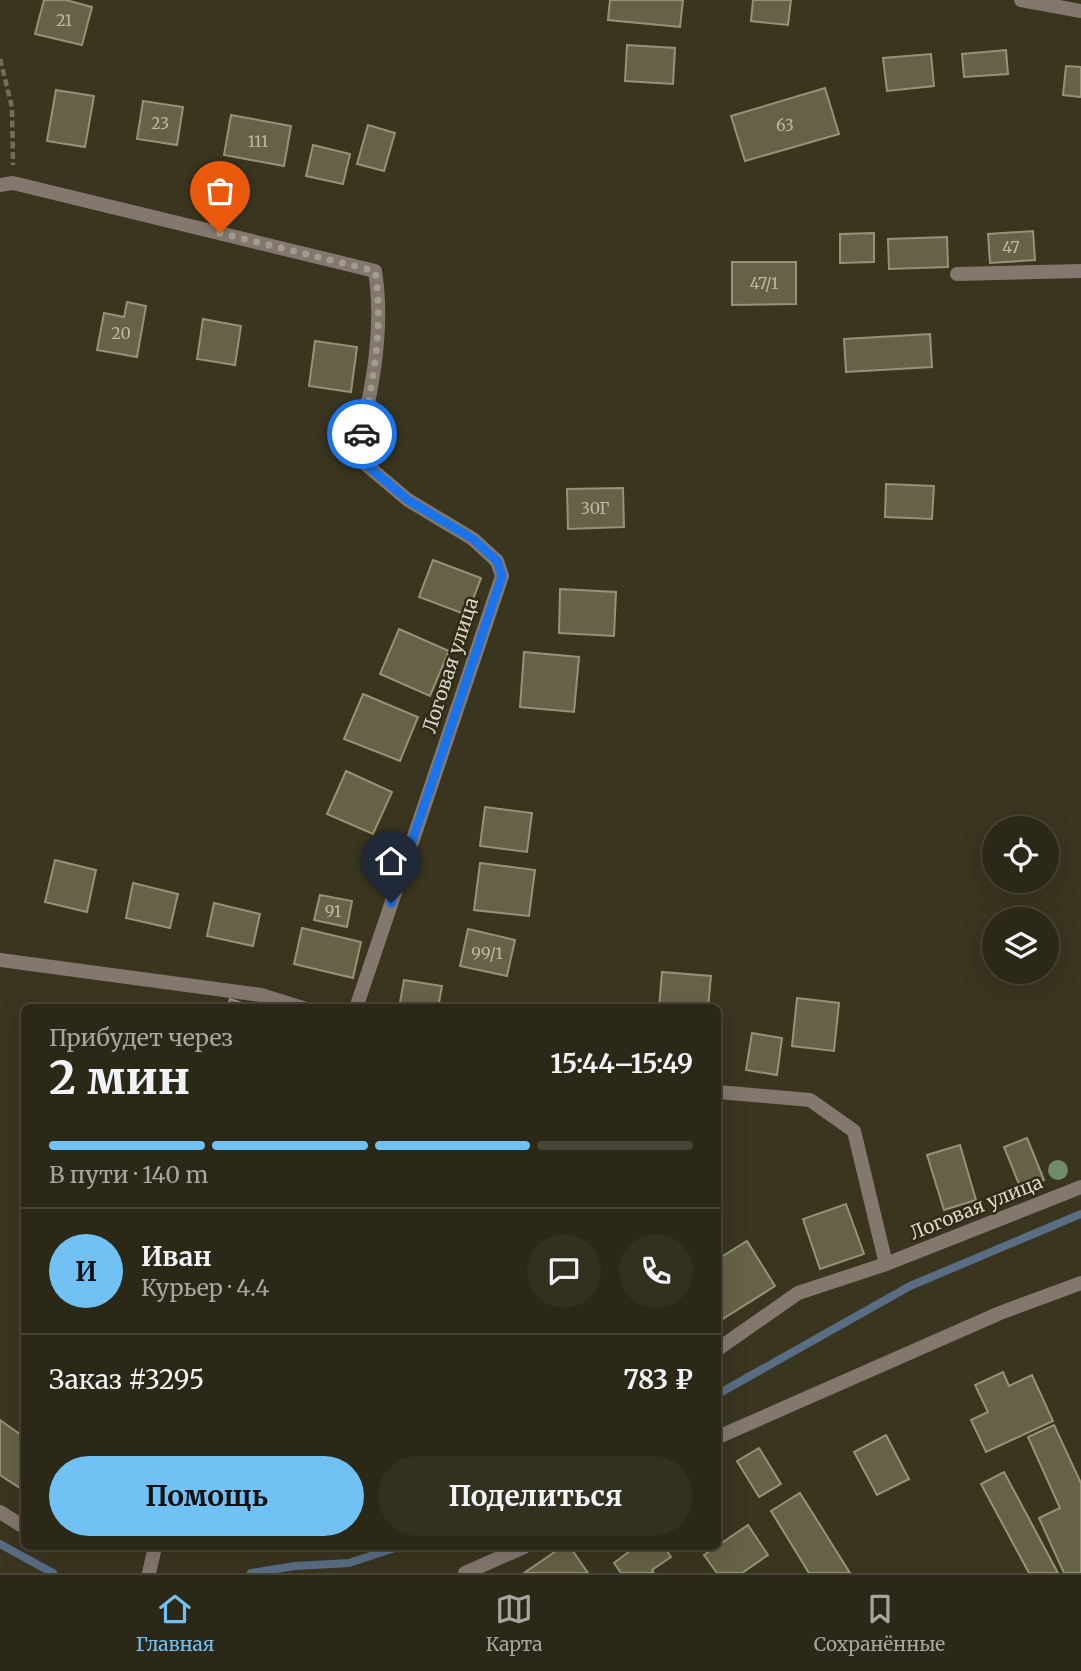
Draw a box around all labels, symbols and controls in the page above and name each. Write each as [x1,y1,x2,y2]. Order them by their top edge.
house number: 21 [56,10,72,30]
house number: 23 [151,113,169,133]
house number: 63 [776,115,794,135]
house number: 111 [248,131,268,151]
pin [190,161,250,233]
icon: bag [201,172,239,210]
house number: 47 [1002,237,1020,257]
house number: 47/1 [750,273,778,293]
house number: 20 [111,323,131,343]
courier [327,399,397,469]
icon: car [343,415,381,453]
house number: 30Г [581,498,609,518]
street label: Логовая улица [417,594,483,736]
map controls [982,816,1059,984]
button: locate [982,816,1059,893]
pin [361,831,421,903]
icon: home [372,842,410,880]
house number: 91 [325,901,341,921]
button: layers [982,907,1059,984]
house number: 99/1 [471,943,503,963]
text: Прибудет через [49,1023,233,1052]
text: 15:44–15:49 [551,1047,693,1080]
text: 2 мин [49,1049,190,1107]
text: В пути · 140 m [49,1160,208,1189]
street label: Логовая улица [906,1169,1046,1245]
button: chat [527,1234,601,1308]
button: phone [619,1234,693,1308]
text: Иван [141,1240,211,1273]
text: И [75,1255,97,1288]
text: Курьер · 4.4 [141,1273,269,1302]
text: Заказ #3295 [49,1363,204,1396]
text: 783 ₽ [623,1363,693,1396]
button: Помощь [49,1456,364,1536]
button: Поделиться [378,1456,693,1536]
tab: Главная [136,1590,214,1656]
tab: Карта [486,1590,542,1656]
tab: Сохранённые [814,1590,945,1656]

